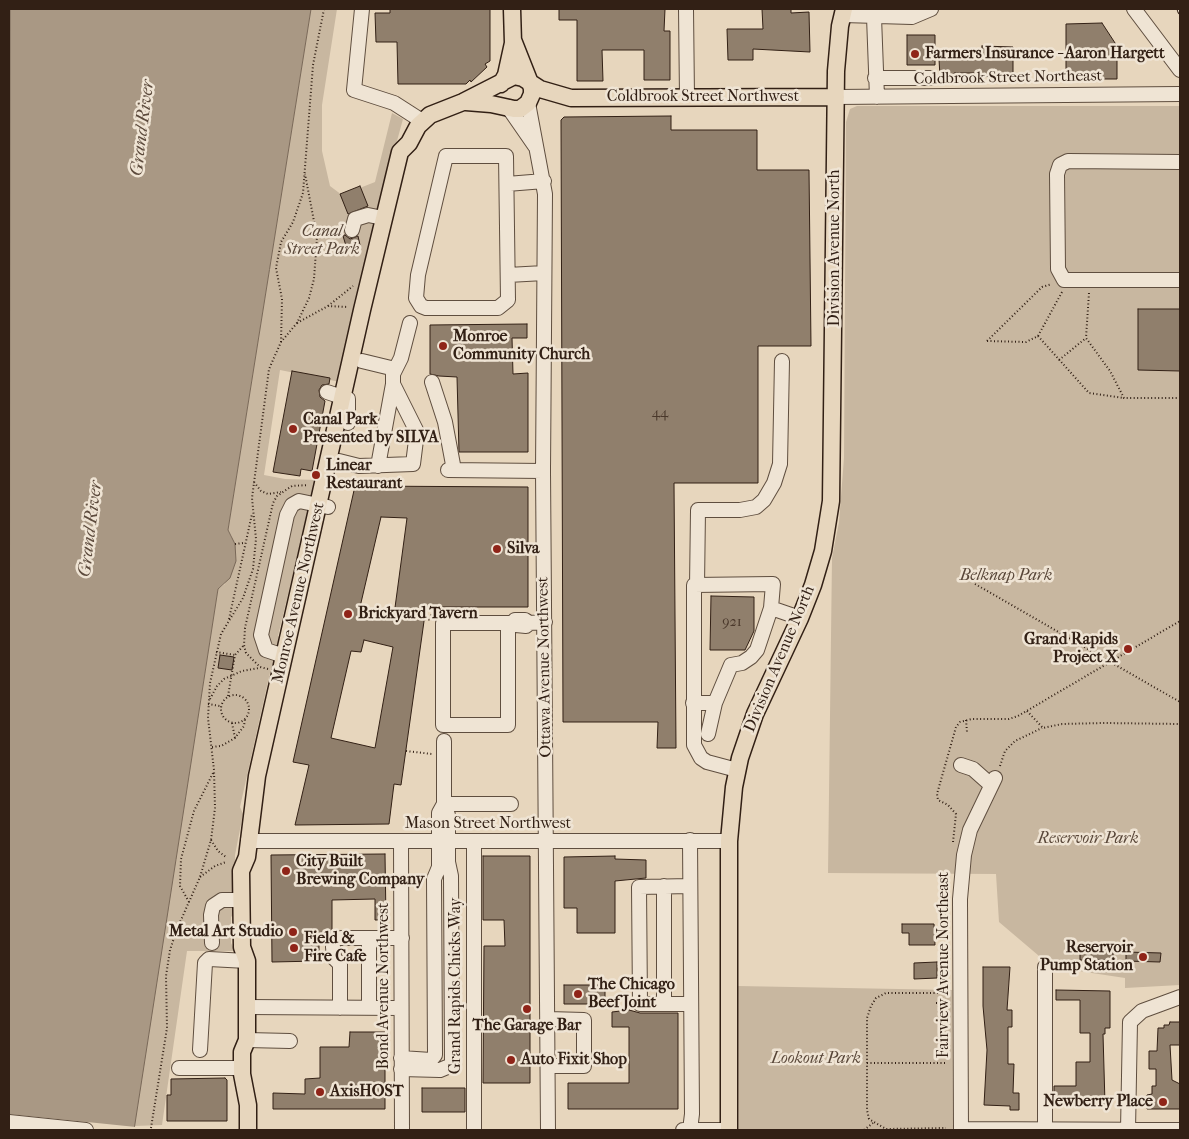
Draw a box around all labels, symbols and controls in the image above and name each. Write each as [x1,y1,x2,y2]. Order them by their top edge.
place label: Farmers Insurance - Aaron Hargett [925,44,1165,64]
marker: Farmers Insurance - Aaron Hargett [909,48,921,60]
street label: Coldbrook Street Northeast [914,67,1102,89]
water label: Grand River [126,79,160,177]
street label: Coldbrook Street Northwest [607,87,799,107]
street label: Division Avenue North [825,169,845,327]
park label: Canal Street Park [284,222,360,260]
place label: Monroe Community Church [453,327,590,365]
marker: Monroe Community Church [437,340,449,352]
house number: 44 [652,406,668,422]
place label: Canal Park Presented by SILVA [303,410,439,448]
marker: Canal Park Presented by SILVA [287,423,299,435]
place label: Linear Restaurant [326,456,402,494]
marker: Linear Restaurant [310,469,322,481]
water label: Grand River [74,480,108,578]
street label: Monroe Avenue Northwest [269,501,329,685]
place label: Silva [507,539,539,559]
marker: Silva [491,543,503,555]
park label: Belknap Park [960,566,1052,586]
street label: Ottawa Avenue Northwest [534,576,556,758]
street label: Division Avenue North [740,583,820,735]
place label: Brickyard Tavern [358,604,478,624]
marker: Brickyard Tavern [342,608,354,620]
house number: 921 [722,615,742,631]
place label: Grand Rapids Project X [1024,630,1118,668]
marker: Grand Rapids Project X [1122,643,1134,655]
street label: Mason Street Northwest [405,814,571,834]
park label: Reservoir Park [1037,829,1139,849]
place label: City Built Brewing Company [296,852,424,890]
marker: City Built Brewing Company [280,865,292,877]
street label: Fairview Avenue Northeast [934,872,954,1058]
street label: Grand Rapids Chicks Way [446,898,466,1074]
street label: Bond Avenue Northwest [374,902,394,1070]
place label: Metal Art Studio [169,922,283,942]
marker: Metal Art Studio [287,926,299,938]
place label: Field & Fire Cafe [304,929,366,967]
place label: Reservoir Pump Station [1040,938,1133,976]
marker: Field & Fire Cafe [288,942,300,954]
marker: Reservoir Pump Station [1137,951,1149,963]
place label: The Chicago Beef Joint [588,975,675,1013]
marker: The Chicago Beef Joint [572,988,584,1000]
marker: The Garage Bar [521,1003,533,1015]
place label: The Garage Bar [473,1016,581,1036]
park label: Lookout Park [771,1049,861,1069]
place label: Auto Fixit Shop [521,1050,627,1070]
marker: Auto Fixit Shop [505,1054,517,1066]
place label: AxisHOST [330,1082,403,1102]
marker: AxisHOST [314,1086,326,1098]
place label: Newberry Place [1043,1092,1153,1112]
marker: Newberry Place [1157,1096,1169,1108]

